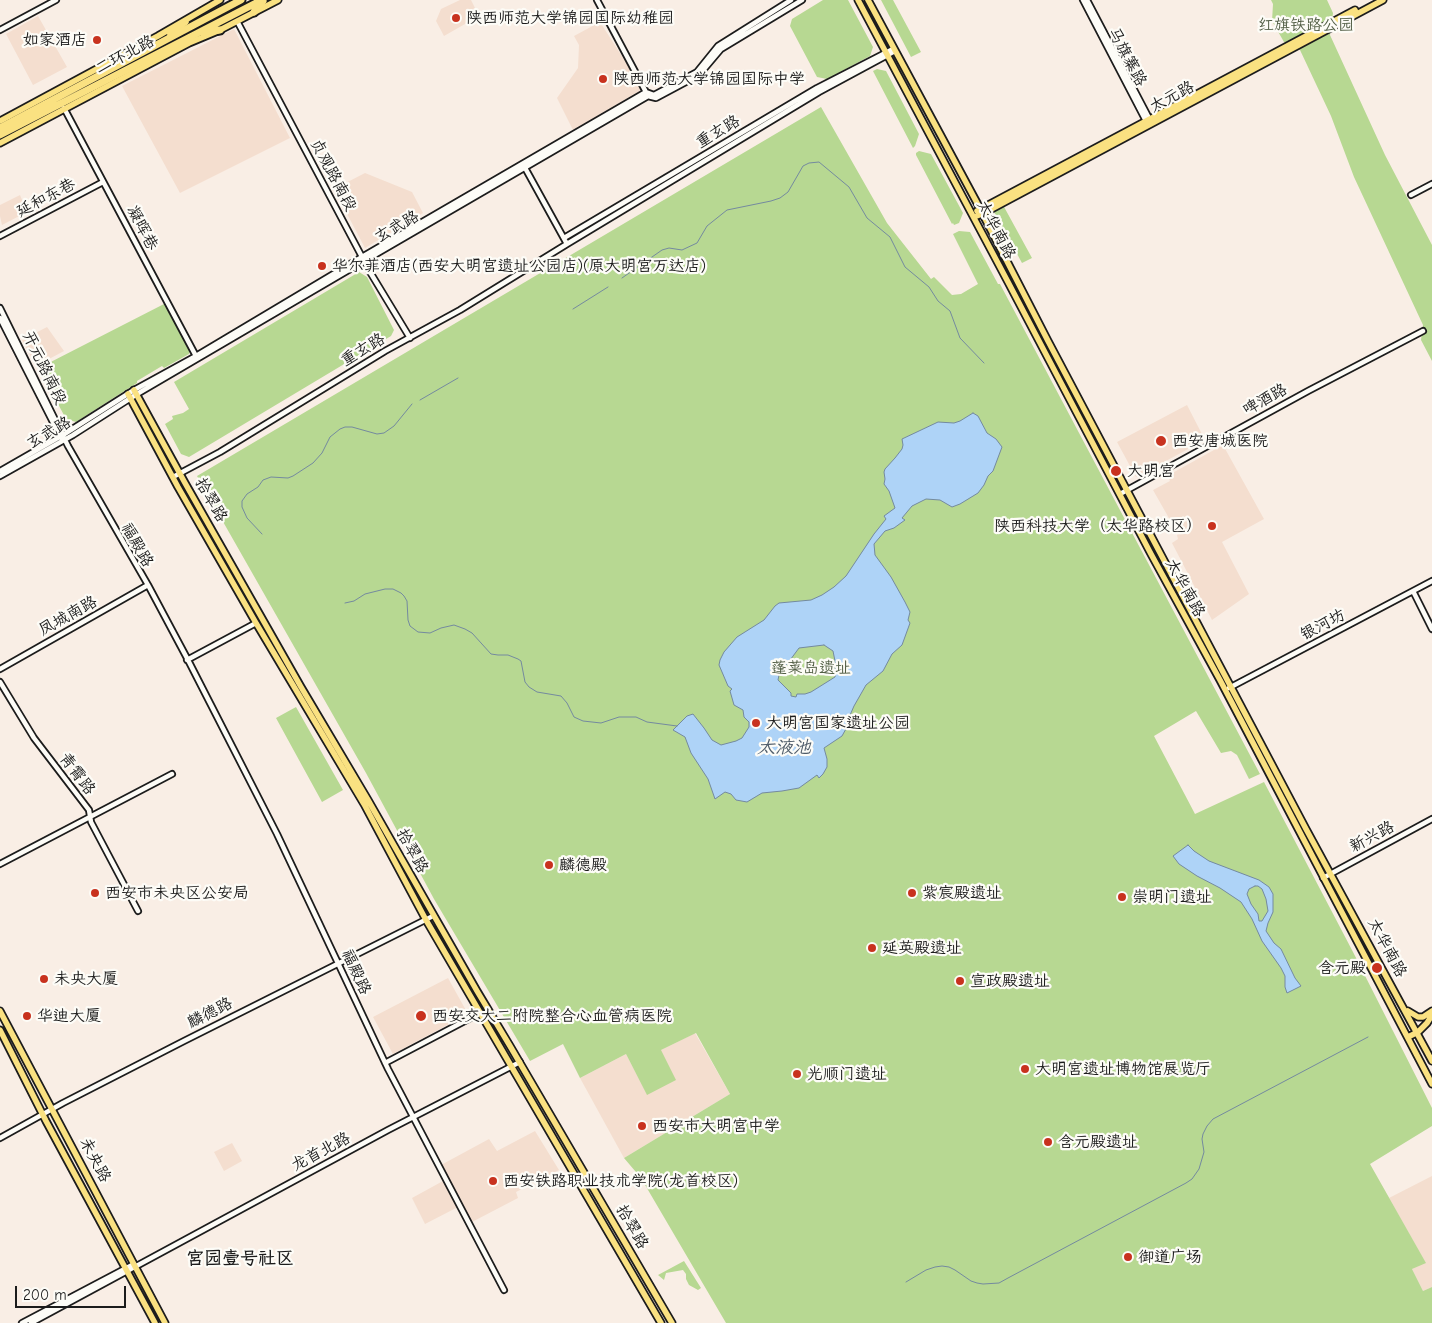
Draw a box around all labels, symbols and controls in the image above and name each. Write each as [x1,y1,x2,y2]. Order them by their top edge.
place label: 陕西师范大学锦园国际幼稚园 [466,8,674,28]
marker: 陕西师范大学锦园国际幼稚园 [450,12,462,24]
park label: 红旗铁路公园 [1258,15,1354,35]
street label: 马旗寨路 [1104,24,1150,90]
place label: 如家酒店 [23,30,87,50]
street label: 二环北路 [92,32,158,78]
marker: 如家酒店 [91,34,103,46]
place label: 陕西师范大学锦园国际中学 [613,69,805,89]
marker: 陕西师范大学锦园国际中学 [597,73,609,85]
street label: 太元路 [1146,77,1198,117]
street label: 重玄路 [692,111,744,153]
street label: 贞观路南段 [306,135,360,215]
street label: 延和东巷 [13,175,79,221]
street label: 太华南路 [973,197,1019,263]
street label: 凝晖巷 [122,202,162,254]
street label: 玄武路 [371,207,423,247]
place label: 华尔菲酒店(西安大明宫遗址公园店)(原大明宫万达店) [332,256,706,276]
marker: 华尔菲酒店(西安大明宫遗址公园店)(原大明宫万达店) [316,260,328,272]
street label: 开元路南段 [18,328,70,408]
street label: 重玄路 [337,329,389,371]
street label: 啤酒路 [1239,380,1291,420]
street label: 玄武路 [23,413,75,453]
place label: 西安唐城医院 [1172,431,1268,451]
marker: 西安唐城医院 [1154,434,1168,448]
place label: 大明宫 [1127,461,1175,481]
marker: 大明宫 [1109,464,1123,478]
street label: 拾翠路 [191,474,231,526]
place label: 陕西科技大学（太华路校区） [994,516,1202,536]
street label: 福殿路 [117,519,157,571]
marker: 陕西科技大学（太华路校区） [1206,520,1218,532]
street label: 太华南路 [1161,555,1209,621]
street label: 凤城南路 [35,592,101,640]
street label: 银河坊 [1297,605,1349,645]
park label: 蓬莱岛遗址 [771,658,851,678]
place label: 大明宫国家遗址公园 [766,713,910,733]
marker: 大明宫国家遗址公园 [750,717,762,729]
water label: 太液池 [757,737,811,759]
street label: 青霄路 [55,749,99,799]
street label: 新兴路 [1346,817,1398,857]
street label: 拾翠路 [392,825,432,877]
place label: 麟德殿 [559,855,607,875]
marker: 麟德殿 [543,859,555,871]
place label: 西安市未央区公安局 [105,883,249,903]
place label: 紫宸殿遗址 [922,883,1002,903]
marker: 西安市未央区公安局 [89,887,101,899]
marker: 紫宸殿遗址 [906,887,918,899]
place label: 崇明门遗址 [1132,887,1212,907]
marker: 崇明门遗址 [1116,891,1128,903]
street label: 太华南路 [1364,915,1410,981]
place label: 延英殿遗址 [882,938,962,958]
marker: 延英殿遗址 [866,942,878,954]
street label: 福殿路 [337,946,375,998]
place label: 含元殿 [1318,958,1366,978]
marker: 含元殿 [1370,961,1384,975]
place label: 未央大厦 [54,969,118,989]
place label: 宣政殿遗址 [970,971,1050,991]
marker: 未央大厦 [38,973,50,985]
marker: 宣政殿遗址 [954,975,966,987]
street label: 麟德路 [184,994,236,1032]
place label: 华迪大厦 [37,1006,101,1026]
place label: 西安交大二附院整合心血管病医院 [432,1006,672,1026]
marker: 西安交大二附院整合心血管病医院 [414,1009,428,1023]
marker: 华迪大厦 [21,1010,33,1022]
place label: 大明宫遗址博物馆展览厅 [1035,1059,1211,1079]
marker: 大明宫遗址博物馆展览厅 [1019,1063,1031,1075]
place label: 光顺门遗址 [807,1064,887,1084]
marker: 光顺门遗址 [791,1068,803,1080]
place label: 西安市大明宫中学 [652,1116,780,1136]
marker: 西安市大明宫中学 [636,1120,648,1132]
street label: 龙首北路 [288,1129,354,1175]
place label: 含元殿遗址 [1058,1132,1138,1152]
street label: 未央路 [75,1134,115,1186]
marker: 含元殿遗址 [1042,1136,1054,1148]
place label: 西安铁路职业技术学院(龙首校区) [503,1171,738,1191]
marker: 西安铁路职业技术学院(龙首校区) [487,1175,499,1187]
street label: 拾翠路 [612,1201,652,1253]
place label: 御道广场 [1138,1247,1202,1267]
district label: 宫园壹号社区 [186,1248,294,1270]
marker: 御道广场 [1122,1251,1134,1263]
scale bar [18,1276,129,1308]
text: 200 m [23,1286,67,1304]

